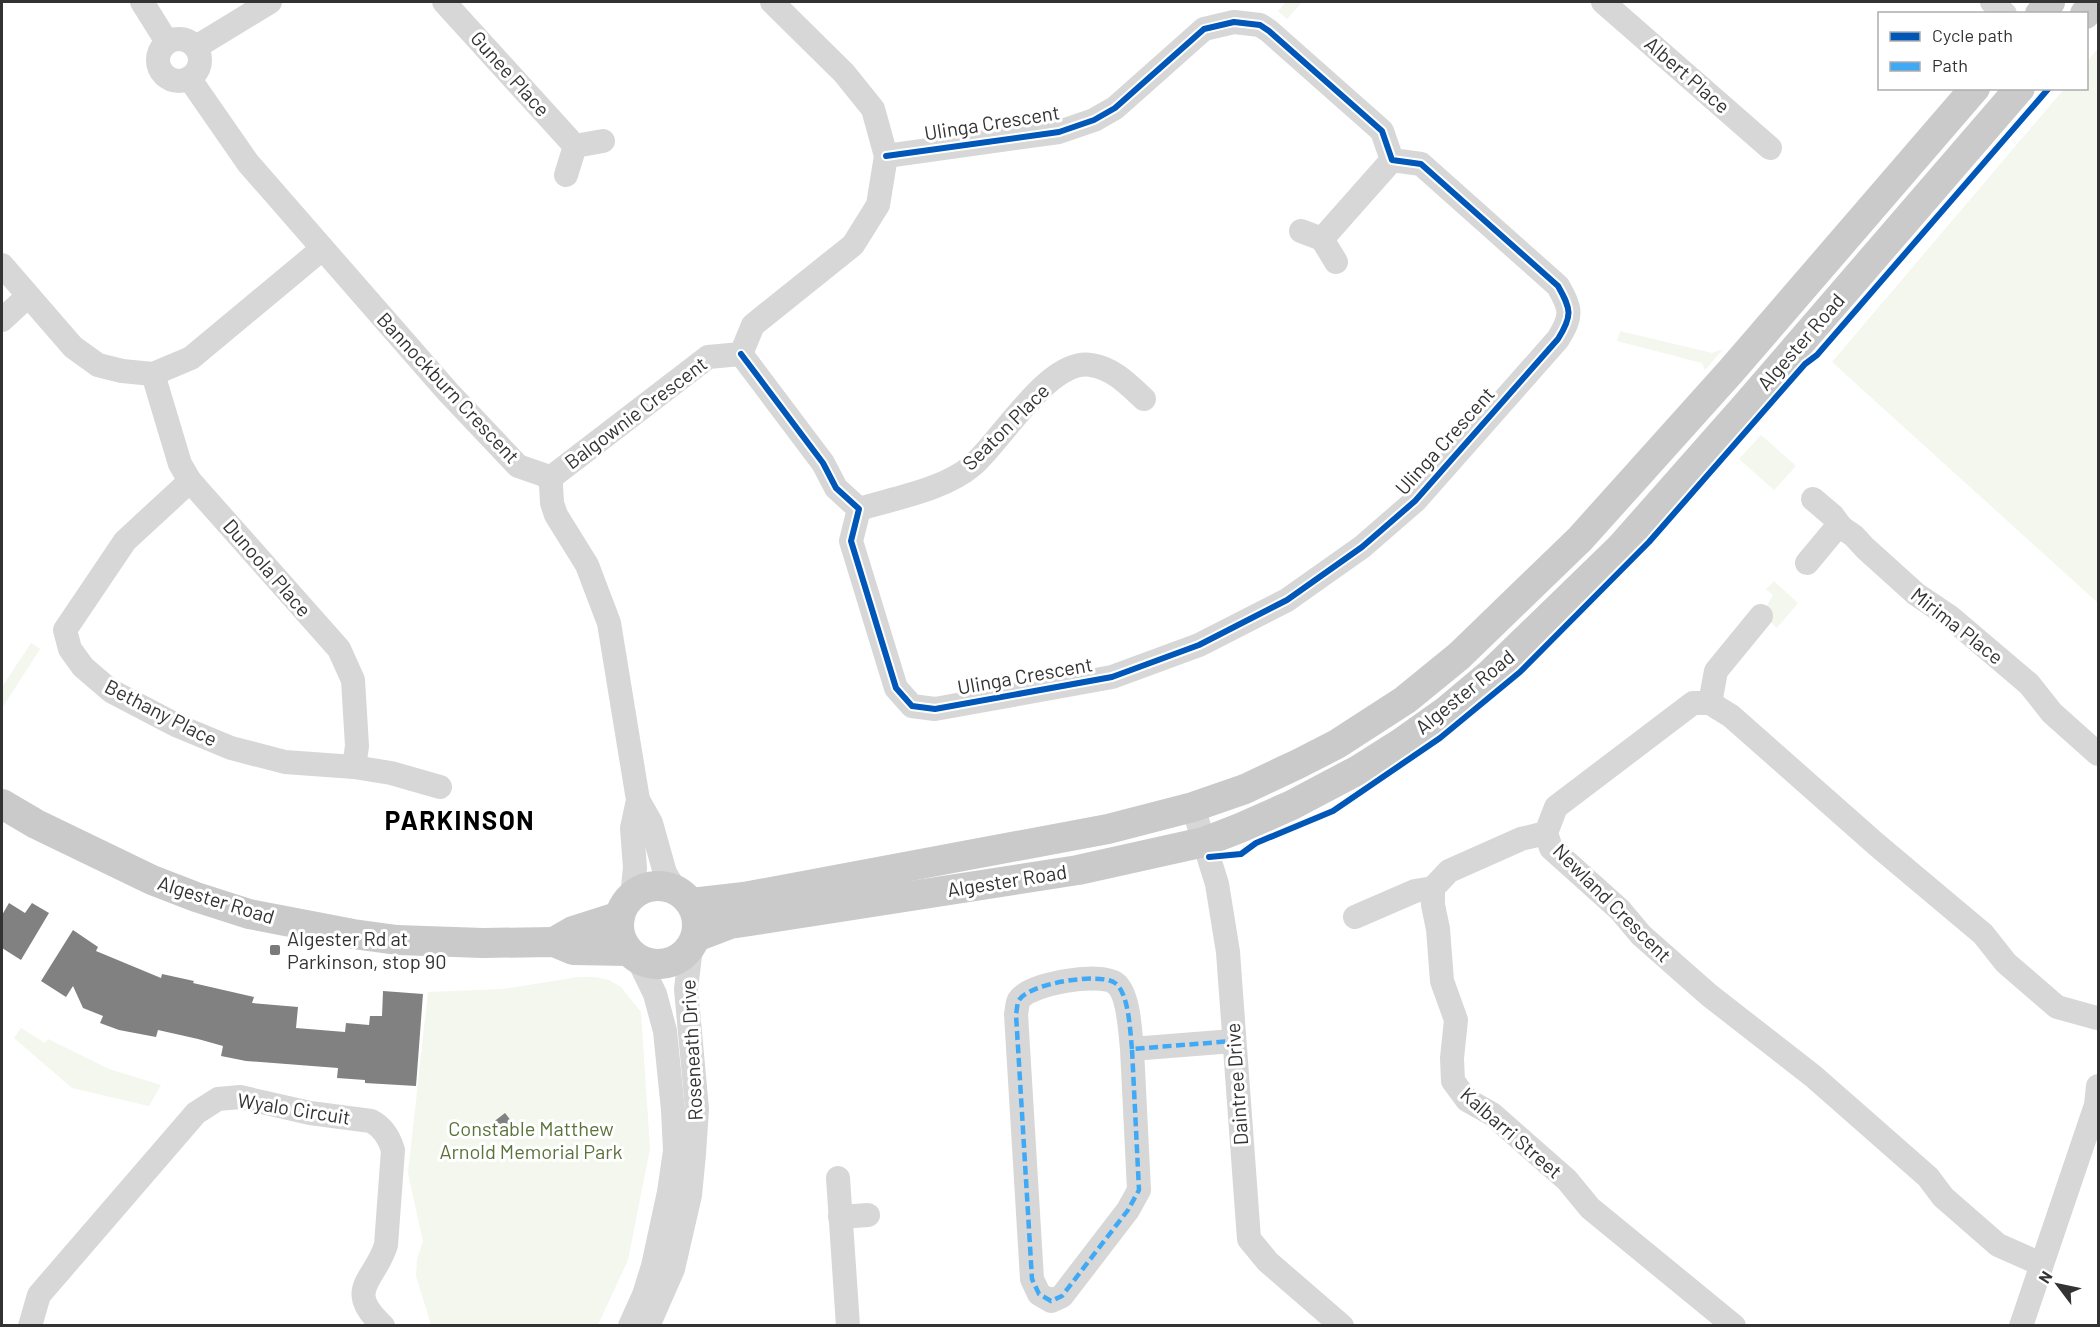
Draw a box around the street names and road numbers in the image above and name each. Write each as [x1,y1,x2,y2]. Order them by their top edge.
street label: Gunee Place [466,26,555,121]
street label: Albert Place [1640,31,1735,118]
street label: Ulinga Crescent [922,99,1061,145]
street label: Algester Road [1752,288,1849,395]
street label: Bannockburn Crescent [373,307,525,468]
street label: Balgownie Crescent [560,351,711,474]
street label: Seaton Place [957,378,1054,475]
street label: Ulinga Crescent [1390,381,1499,499]
street label: Dunoola Place [219,514,317,621]
street label: Mirima Place [1907,582,2008,669]
street label: Algester Road [1410,644,1519,739]
street label: Ulinga Crescent [955,651,1094,699]
street label: Bethany Place [101,674,222,751]
street label: Newland Crescent [1549,838,1677,966]
street label: Algester Road [945,859,1068,901]
street label: Algester Road [155,870,278,928]
street label: Roseneath Drive [675,979,707,1121]
street label: Daintree Drive [1220,1022,1252,1146]
street label: Kalbarri Street [1456,1082,1567,1183]
street label: Wyalo Circuit [236,1087,352,1129]

